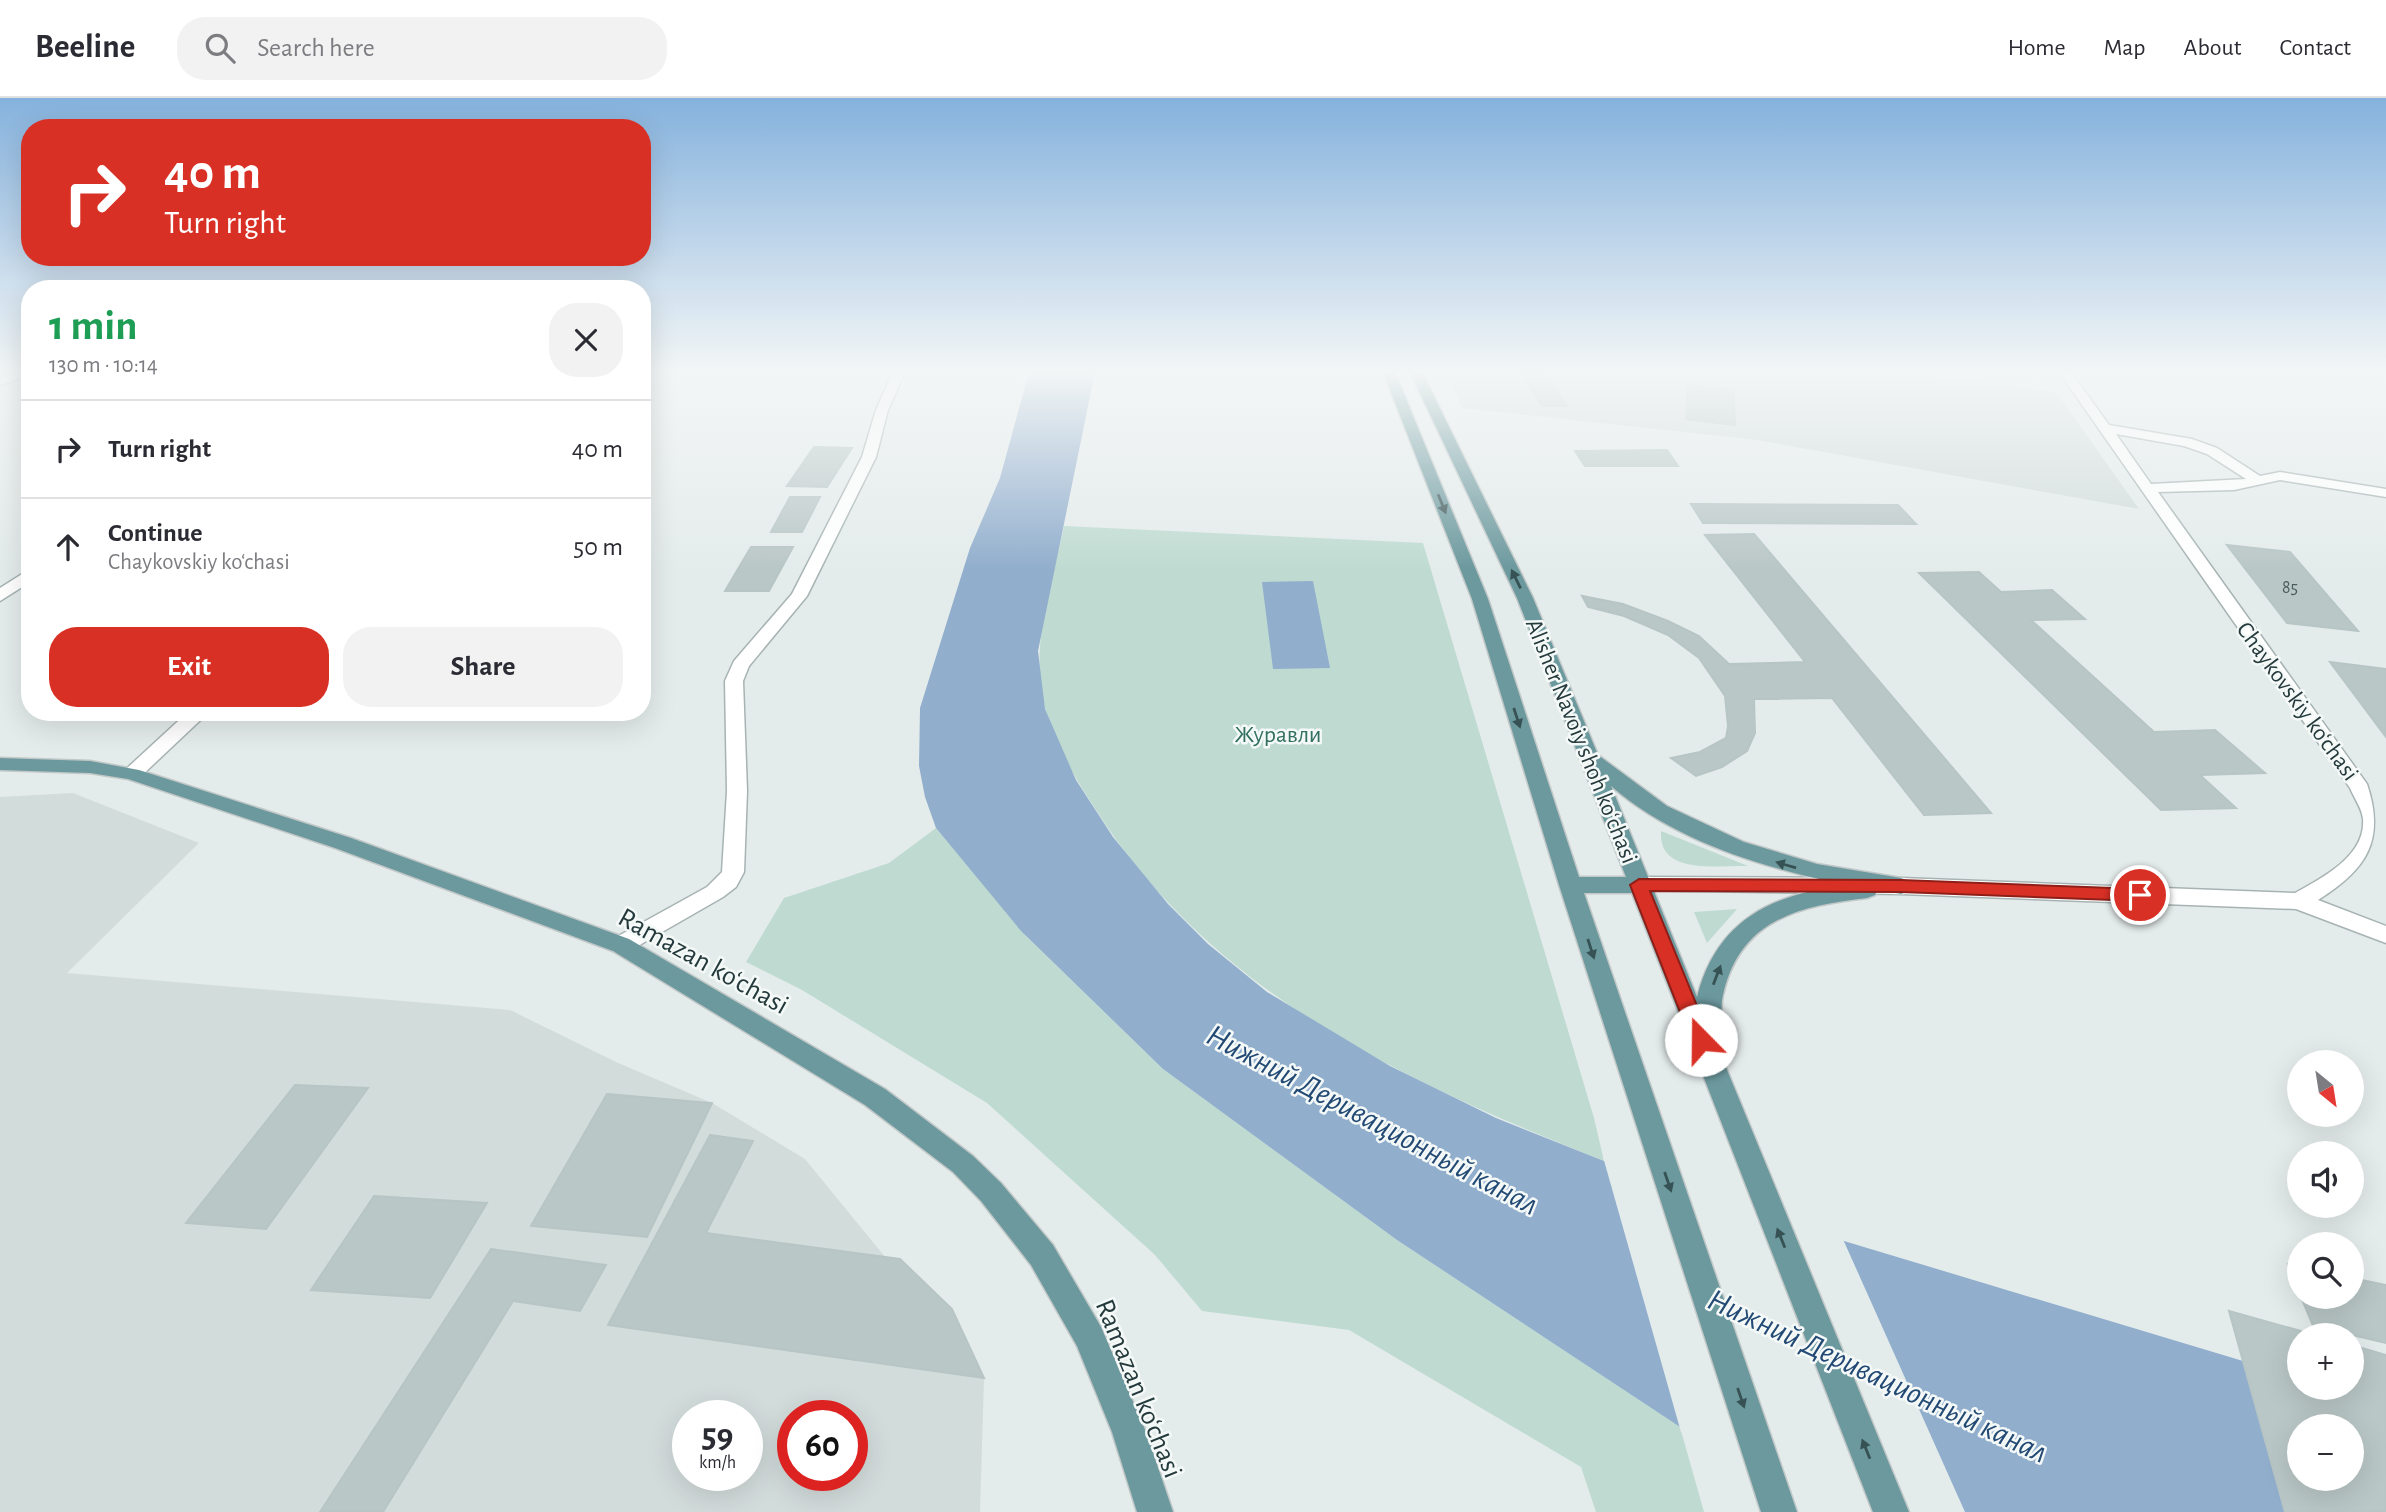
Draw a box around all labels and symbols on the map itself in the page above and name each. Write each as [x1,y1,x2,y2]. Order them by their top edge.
one-way arrow [1436,494,1447,515]
one-way arrow [1511,569,1522,589]
house number: 85 [2282,579,2298,597]
street label: Alisher Navoiy shoh koʻchasi [1521,616,1641,867]
street label: Chaykovskiy ko‘chasi [2232,618,2363,785]
one-way arrow [1513,708,1523,729]
park label: Журавли [1234,723,1322,747]
one-way arrow [1775,860,1796,870]
pin [2110,865,2170,925]
street label: Ramazan ko‘chasi [613,903,793,1020]
one-way arrow [1586,939,1597,960]
one-way arrow [1712,965,1723,986]
position arrow [1664,1003,1738,1077]
water label: Нижний Деривационный канал [1201,1019,1544,1222]
north arrow [2287,1050,2364,1127]
one-way arrow [1663,1172,1674,1193]
one-way arrow [1775,1227,1786,1248]
water label: Нижний Деривационный канал [1702,1283,2052,1470]
street label: Ramazan ko‘chasi [1090,1295,1187,1482]
one-way arrow [1736,1387,1747,1408]
speed limit sign: 60 [777,1400,868,1491]
one-way arrow [1860,1438,1871,1459]

